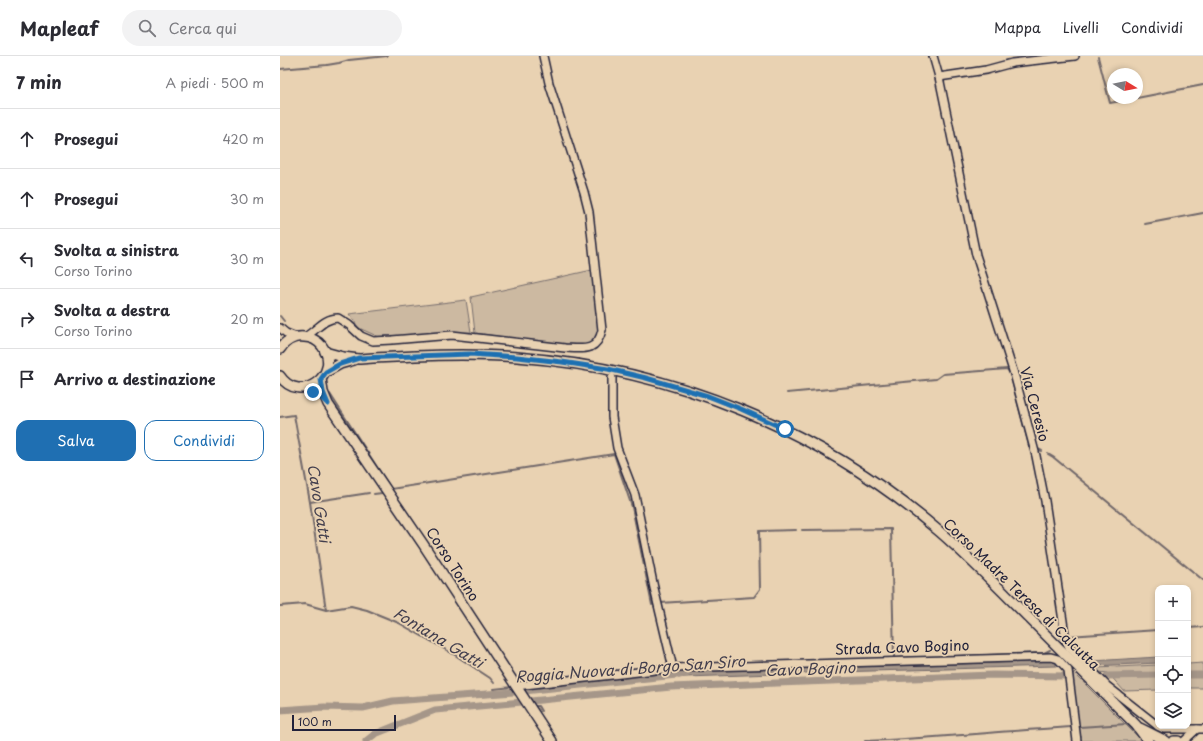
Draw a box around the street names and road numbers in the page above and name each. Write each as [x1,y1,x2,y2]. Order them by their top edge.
street label: Via Ceresio [1015,364,1055,444]
street label: Corso Madre Teresa di Calcutta [939,513,1105,675]
street label: Corso Torino [421,523,485,605]
street label: Strada Cavo Bogino [834,634,970,660]

